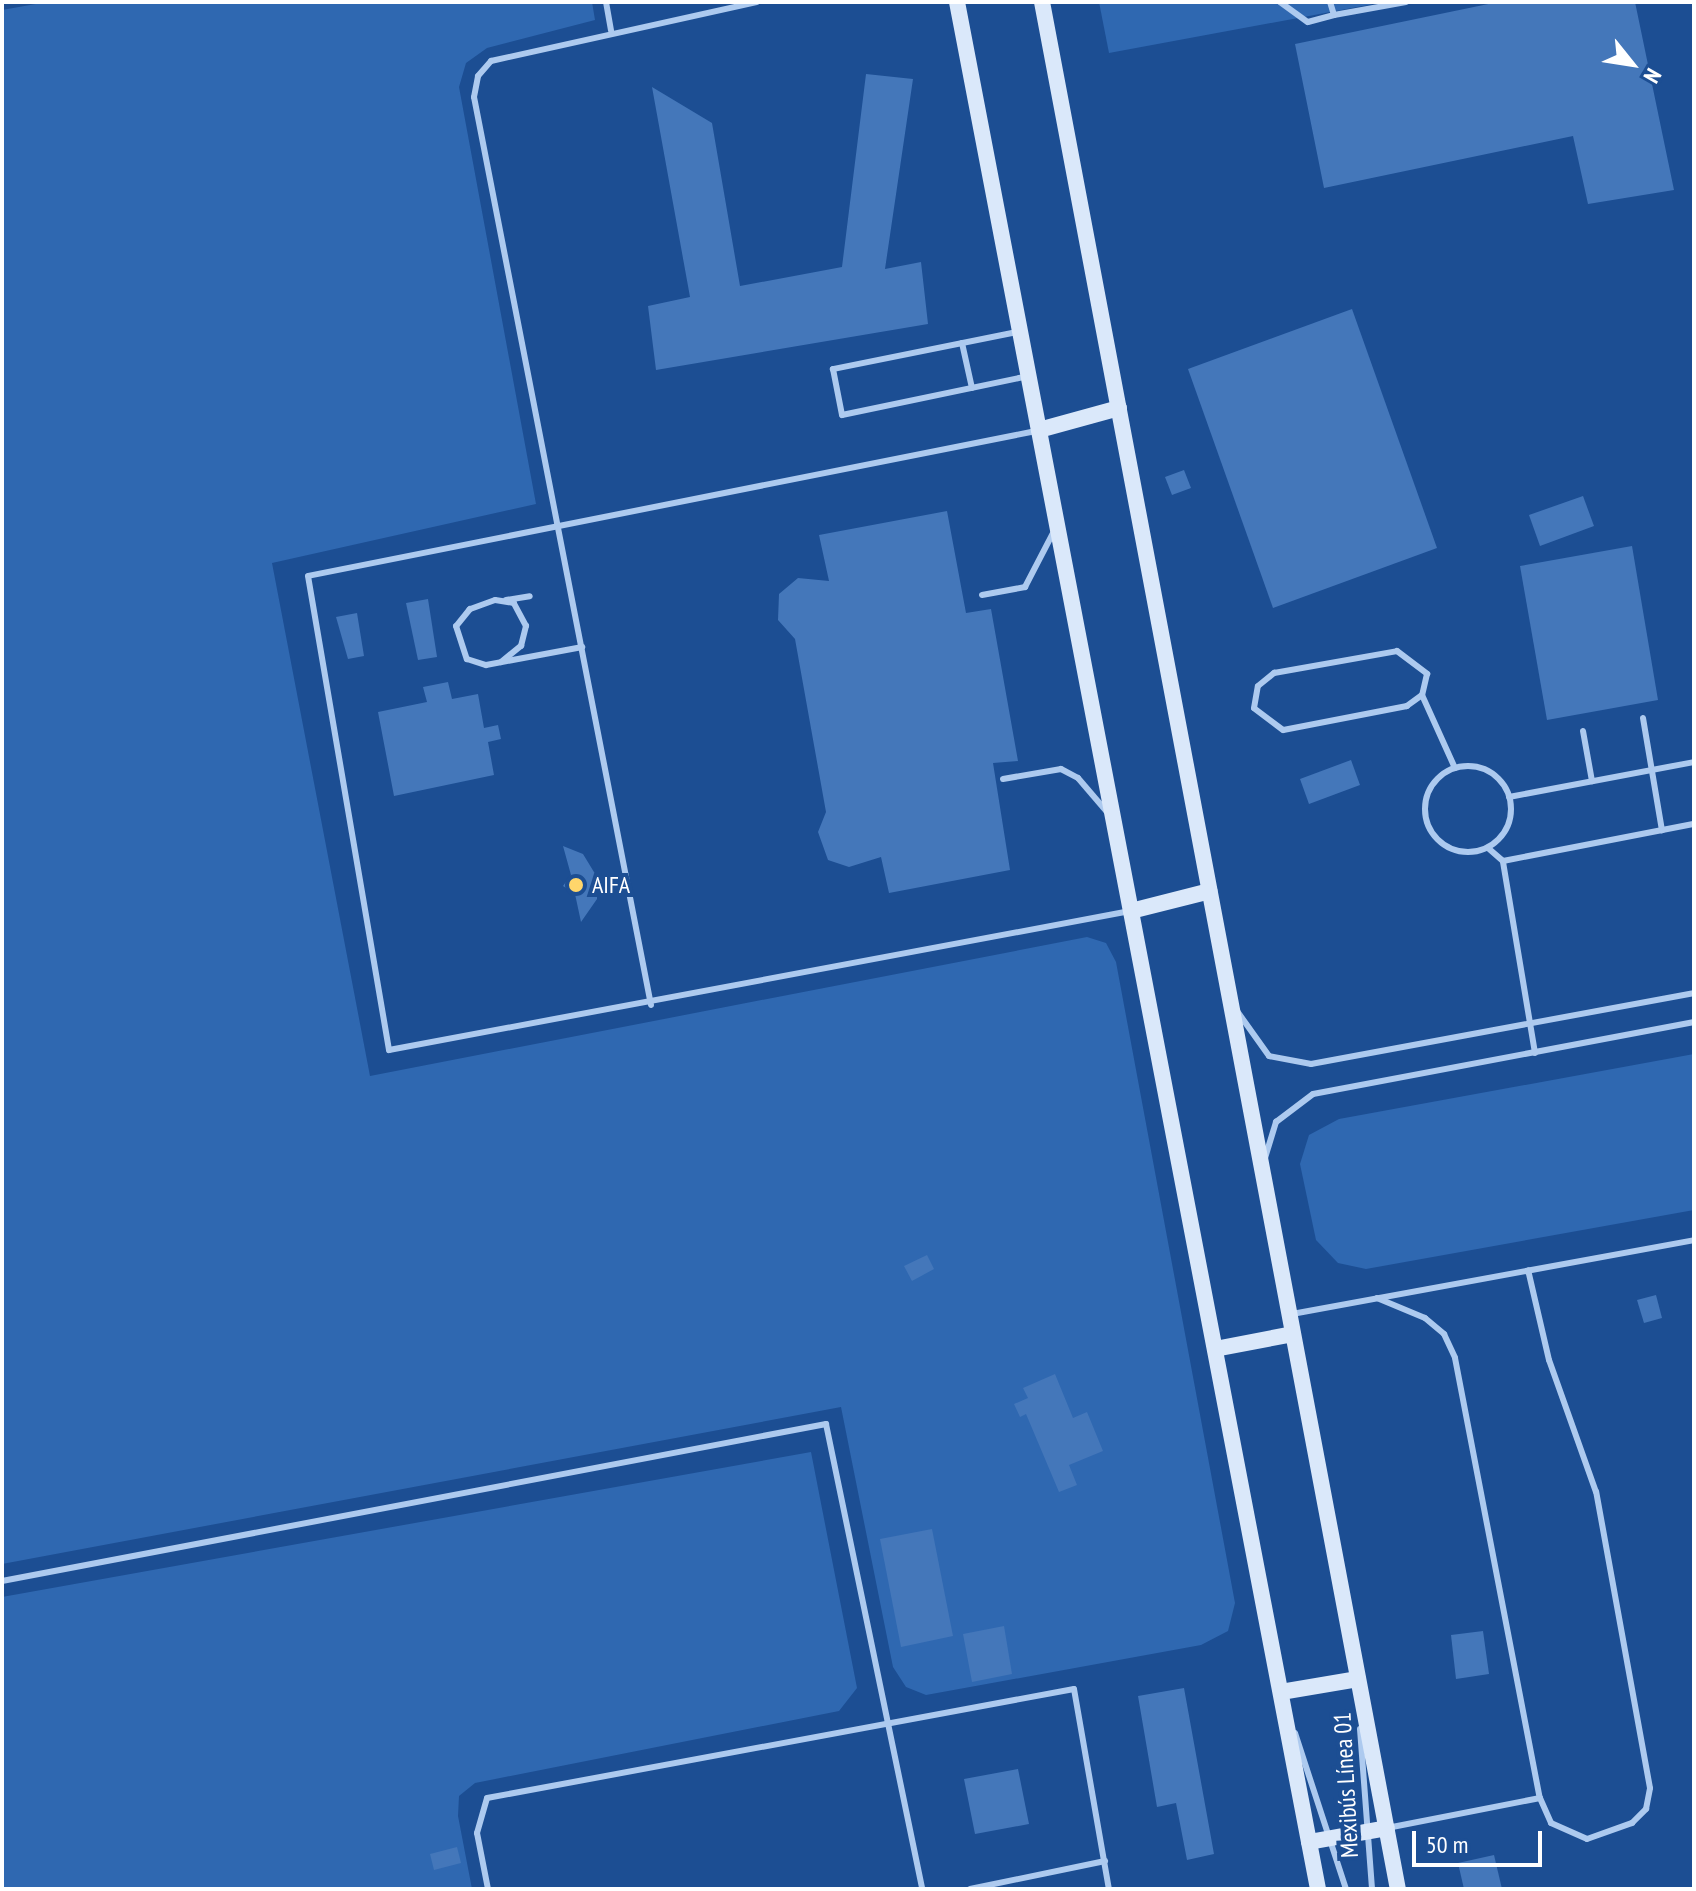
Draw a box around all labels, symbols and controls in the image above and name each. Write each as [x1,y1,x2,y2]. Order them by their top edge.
north arrow [1592,24,1672,104]
text: N [1638,64,1668,88]
place label: AIFA [592,871,630,899]
marker: AIFA [567,876,585,894]
street label: Mexibús Línea 01 [1328,1711,1364,1859]
scale bar [1416,1815,1546,1865]
text: 50 m [1426,1829,1468,1860]

